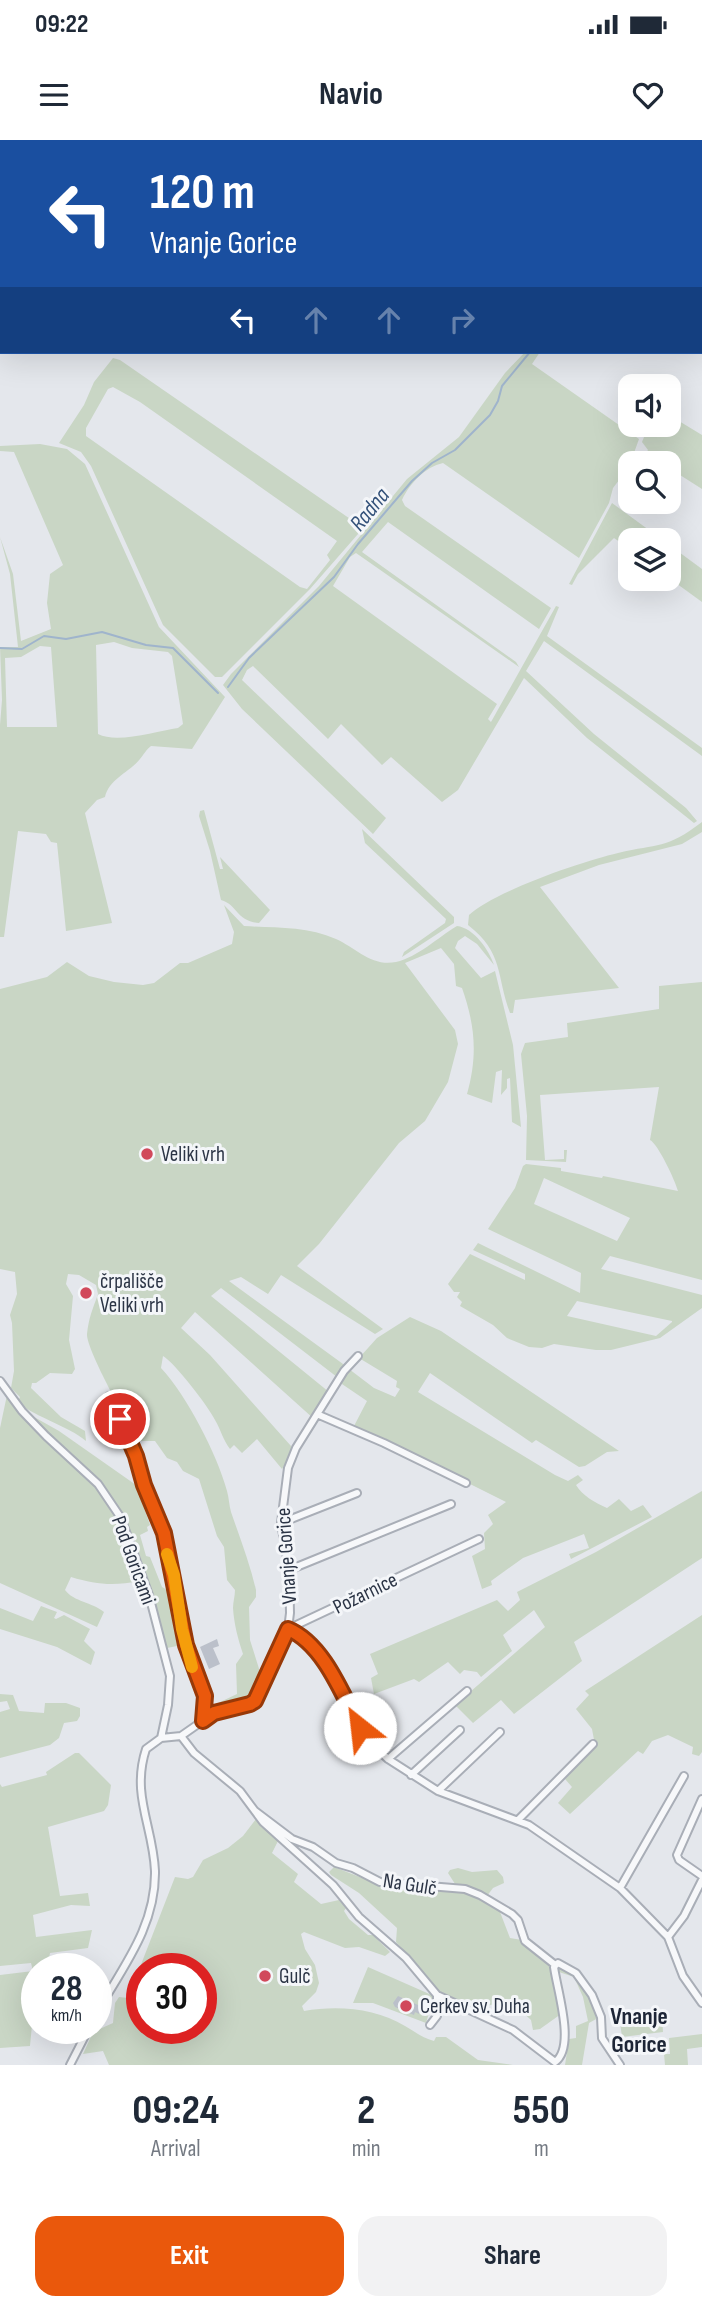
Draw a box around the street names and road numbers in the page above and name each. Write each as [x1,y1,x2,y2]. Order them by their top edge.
street label: Vnanje Gorice [271,1507,302,1605]
street label: Pod Goricami [106,1512,161,1608]
street label: Požarnice [329,1567,402,1620]
street label: Na Gulč [381,1868,438,1901]

